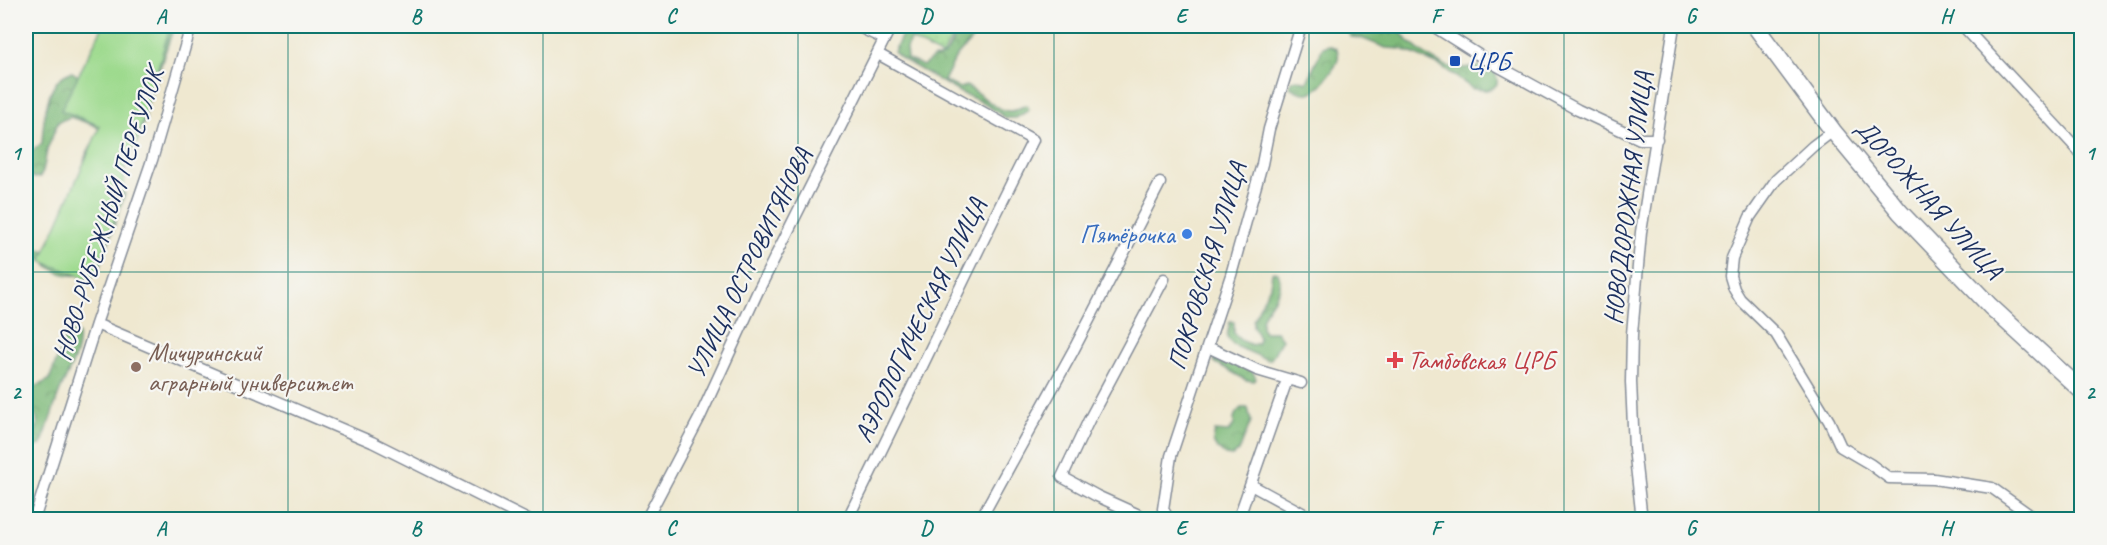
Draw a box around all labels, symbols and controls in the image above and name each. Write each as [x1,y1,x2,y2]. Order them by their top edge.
text: A [156,4,168,29]
text: B [411,4,423,29]
text: C [666,4,678,29]
text: D [920,4,934,29]
text: E [1176,4,1190,29]
text: F [1431,4,1445,29]
text: G [1686,4,1699,29]
text: H [1940,4,1955,29]
place label: ЦРБ [1467,45,1513,78]
marker: ЦРБ [1448,54,1462,68]
street label: НОВО-РУБЕЖНЫЙ ПЕРЕУЛОК [45,59,172,365]
street label: НОВОДОРОЖНАЯ УЛИЦА [1596,69,1660,326]
street label: ДОРОЖНАЯ УЛИЦА [1848,112,2011,287]
text: 1 [12,141,23,166]
text: 1 [2086,141,2097,166]
street label: УЛИЦА ОСТРОВИТЯНОВА [679,142,819,383]
street label: ПОКРОВСКАЯ УЛИЦА [1160,157,1255,373]
street label: АЭРОЛОГИЧЕСКАЯ УЛИЦА [846,192,994,448]
place label: Пятёрочка [1080,218,1177,251]
marker: Пятёрочка [1180,227,1194,241]
place label: Мичуринский аграрный университет [148,336,354,399]
place label: Тамбовская ЦРБ [1408,344,1558,377]
marker: Тамбовская ЦРБ [1386,351,1404,369]
marker: Мичуринский аграрный университет [129,360,143,374]
text: 2 [12,380,23,405]
text: 2 [2086,380,2097,405]
text: A [156,516,168,541]
text: B [411,516,423,541]
text: C [666,516,678,541]
text: D [920,516,934,541]
text: E [1176,516,1190,541]
text: F [1431,516,1445,541]
text: G [1686,516,1699,541]
text: H [1940,516,1955,541]

